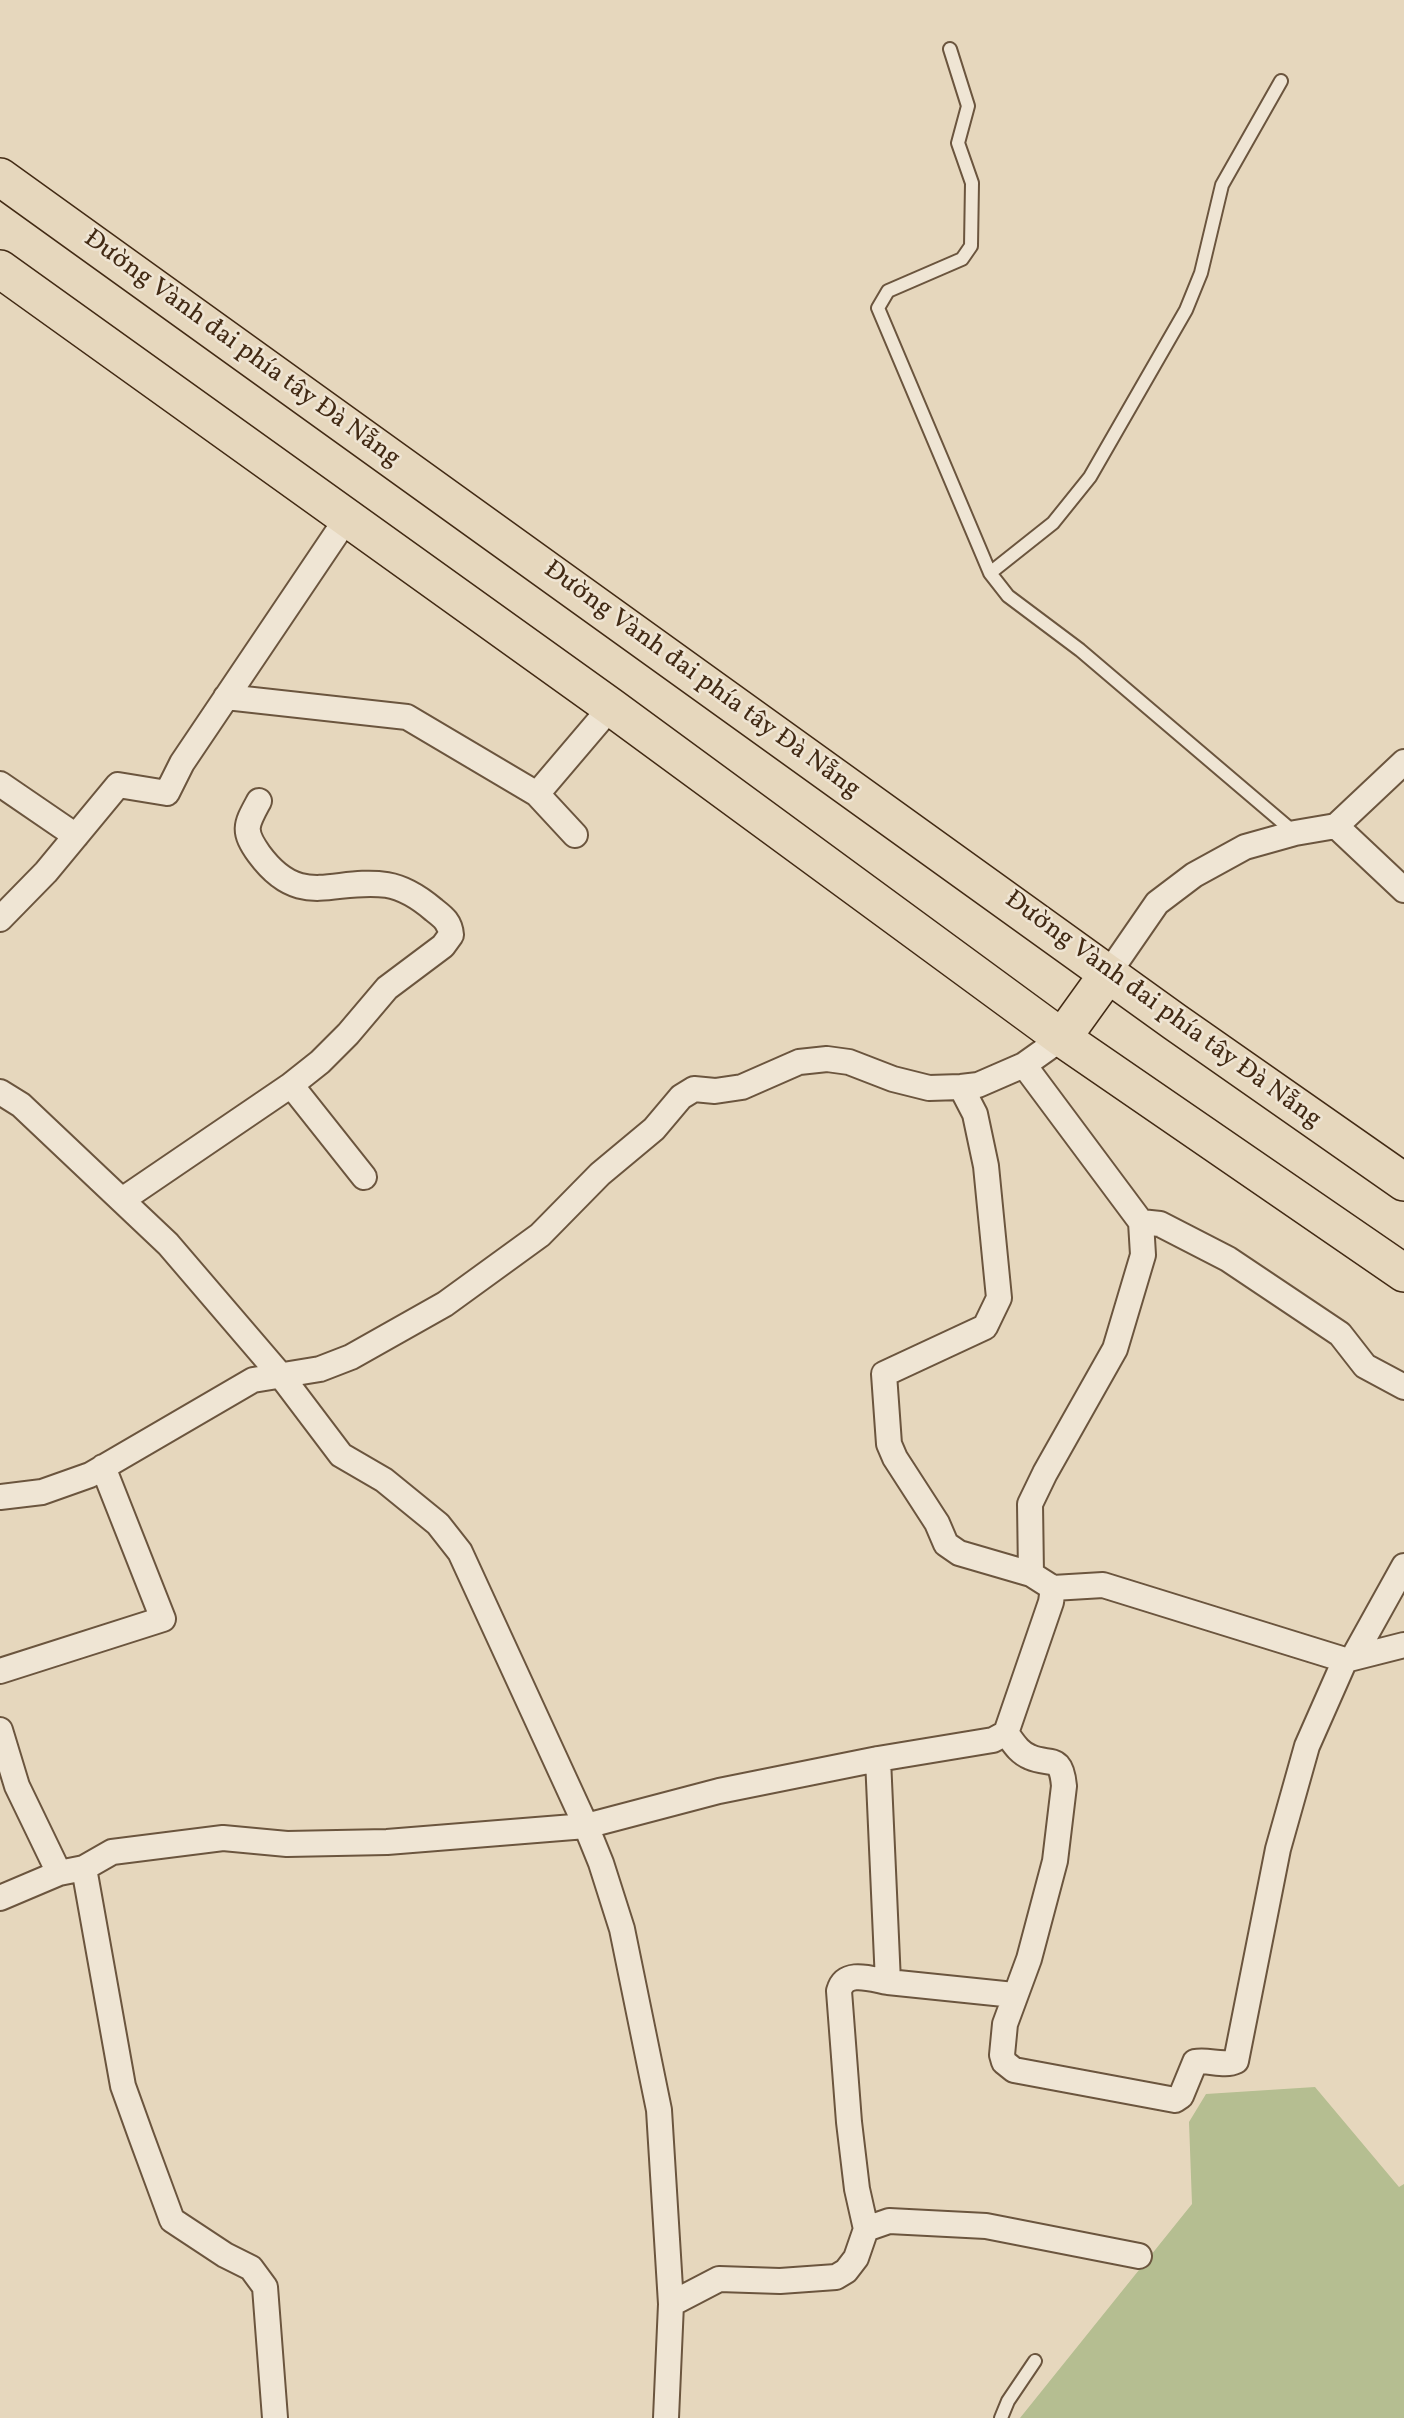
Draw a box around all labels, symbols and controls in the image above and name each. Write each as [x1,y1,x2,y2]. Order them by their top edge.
street label: Đường Vành đai phía tây Đà Nẵng [77,225,405,475]
street label: Đường Vành đai phía tây Đà Nẵng [537,556,865,806]
street label: Đường Vành đai phía tây Đà Nẵng [998,886,1326,1136]

